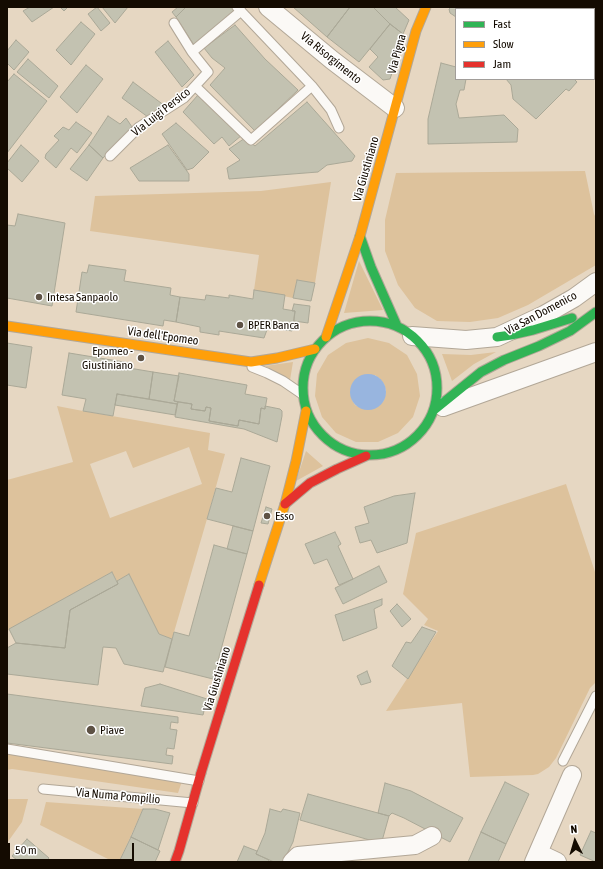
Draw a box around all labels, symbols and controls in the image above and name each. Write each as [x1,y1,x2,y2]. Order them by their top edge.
legend [455,8,595,80]
text: Fast [493,17,511,31]
street label: Via Risorgimento [298,29,364,87]
street label: Via Pigna [385,32,409,76]
text: Slow [493,37,514,51]
text: Jam [493,57,511,71]
street label: Via Luigi Persico [129,85,193,139]
street label: Via Giustiniano [350,135,382,203]
street label: Via San Domenico [503,288,579,338]
place label: Intesa Sanpaolo [47,290,118,304]
marker: Intesa Sanpaolo [34,292,44,302]
place label: BPER Banca [248,318,299,332]
marker: BPER Banca [235,320,245,330]
street label: Via dell'Epomeo [127,324,199,348]
place label: Epomeo - Giustiniano [82,344,133,372]
marker: Epomeo - Giustiniano [136,353,146,363]
place label: Esso [275,509,294,523]
marker: Esso [262,511,272,521]
street label: Via Giustiniano [200,645,234,713]
place label: Piave [100,723,124,737]
marker: Piave [85,724,97,736]
street label: Via Numa Pompilio [75,785,161,807]
north arrow [555,821,595,861]
text: N [570,823,578,835]
scale bar [10,835,136,861]
text: 50 m [15,843,37,857]

